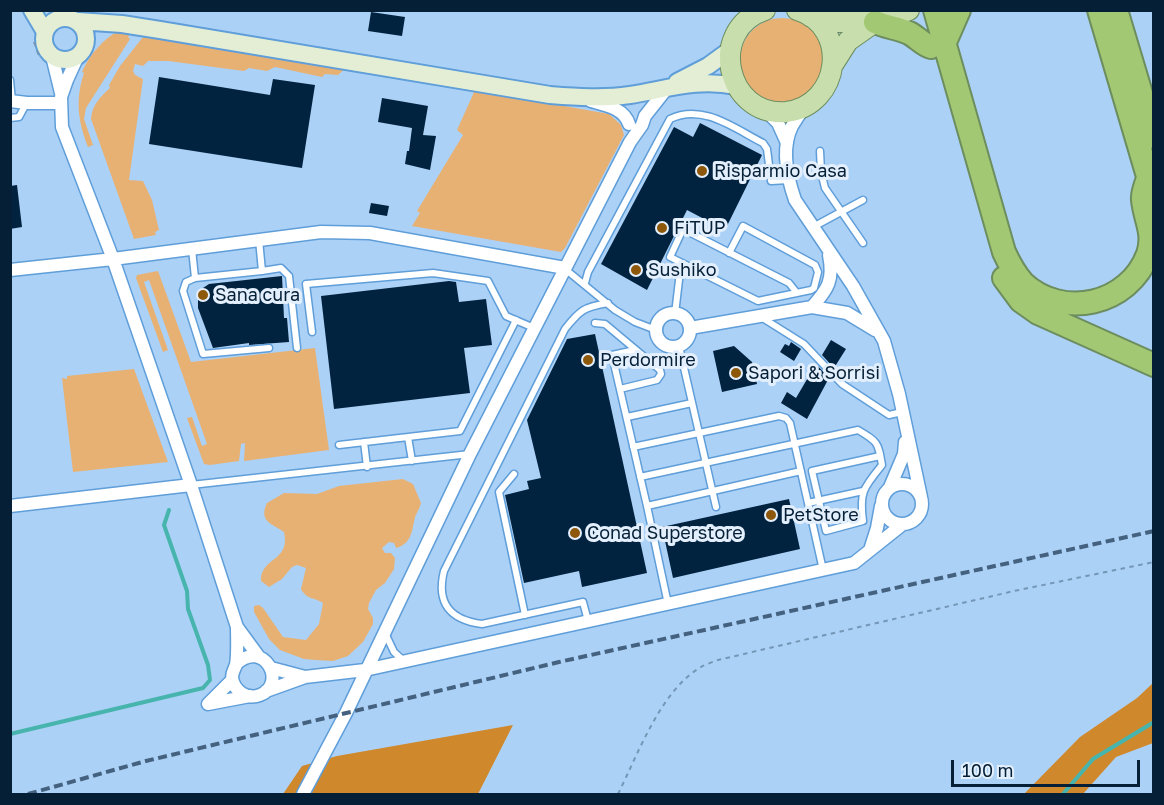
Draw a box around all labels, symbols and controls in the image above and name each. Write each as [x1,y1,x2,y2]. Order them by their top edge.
place label: Risparmio Casa [714,160,847,182]
marker: Risparmio Casa [695,164,709,178]
place label: FiTUP [674,217,726,239]
marker: FiTUP [655,221,669,235]
place label: Sushiko [648,259,716,281]
marker: Sushiko [629,263,643,277]
place label: Sana cura [215,284,300,306]
marker: Sana cura [196,288,210,302]
place label: Perdormire [600,349,696,371]
marker: Perdormire [581,353,595,367]
place label: Sapori & Sorrisi [748,362,880,384]
marker: Sapori & Sorrisi [729,366,743,380]
place label: PetStore [783,504,859,526]
marker: PetStore [764,508,778,522]
place label: Conad Superstore [587,522,743,544]
marker: Conad Superstore [568,526,582,540]
scale bar [954,748,1143,786]
text: 100 m [962,759,1013,781]

